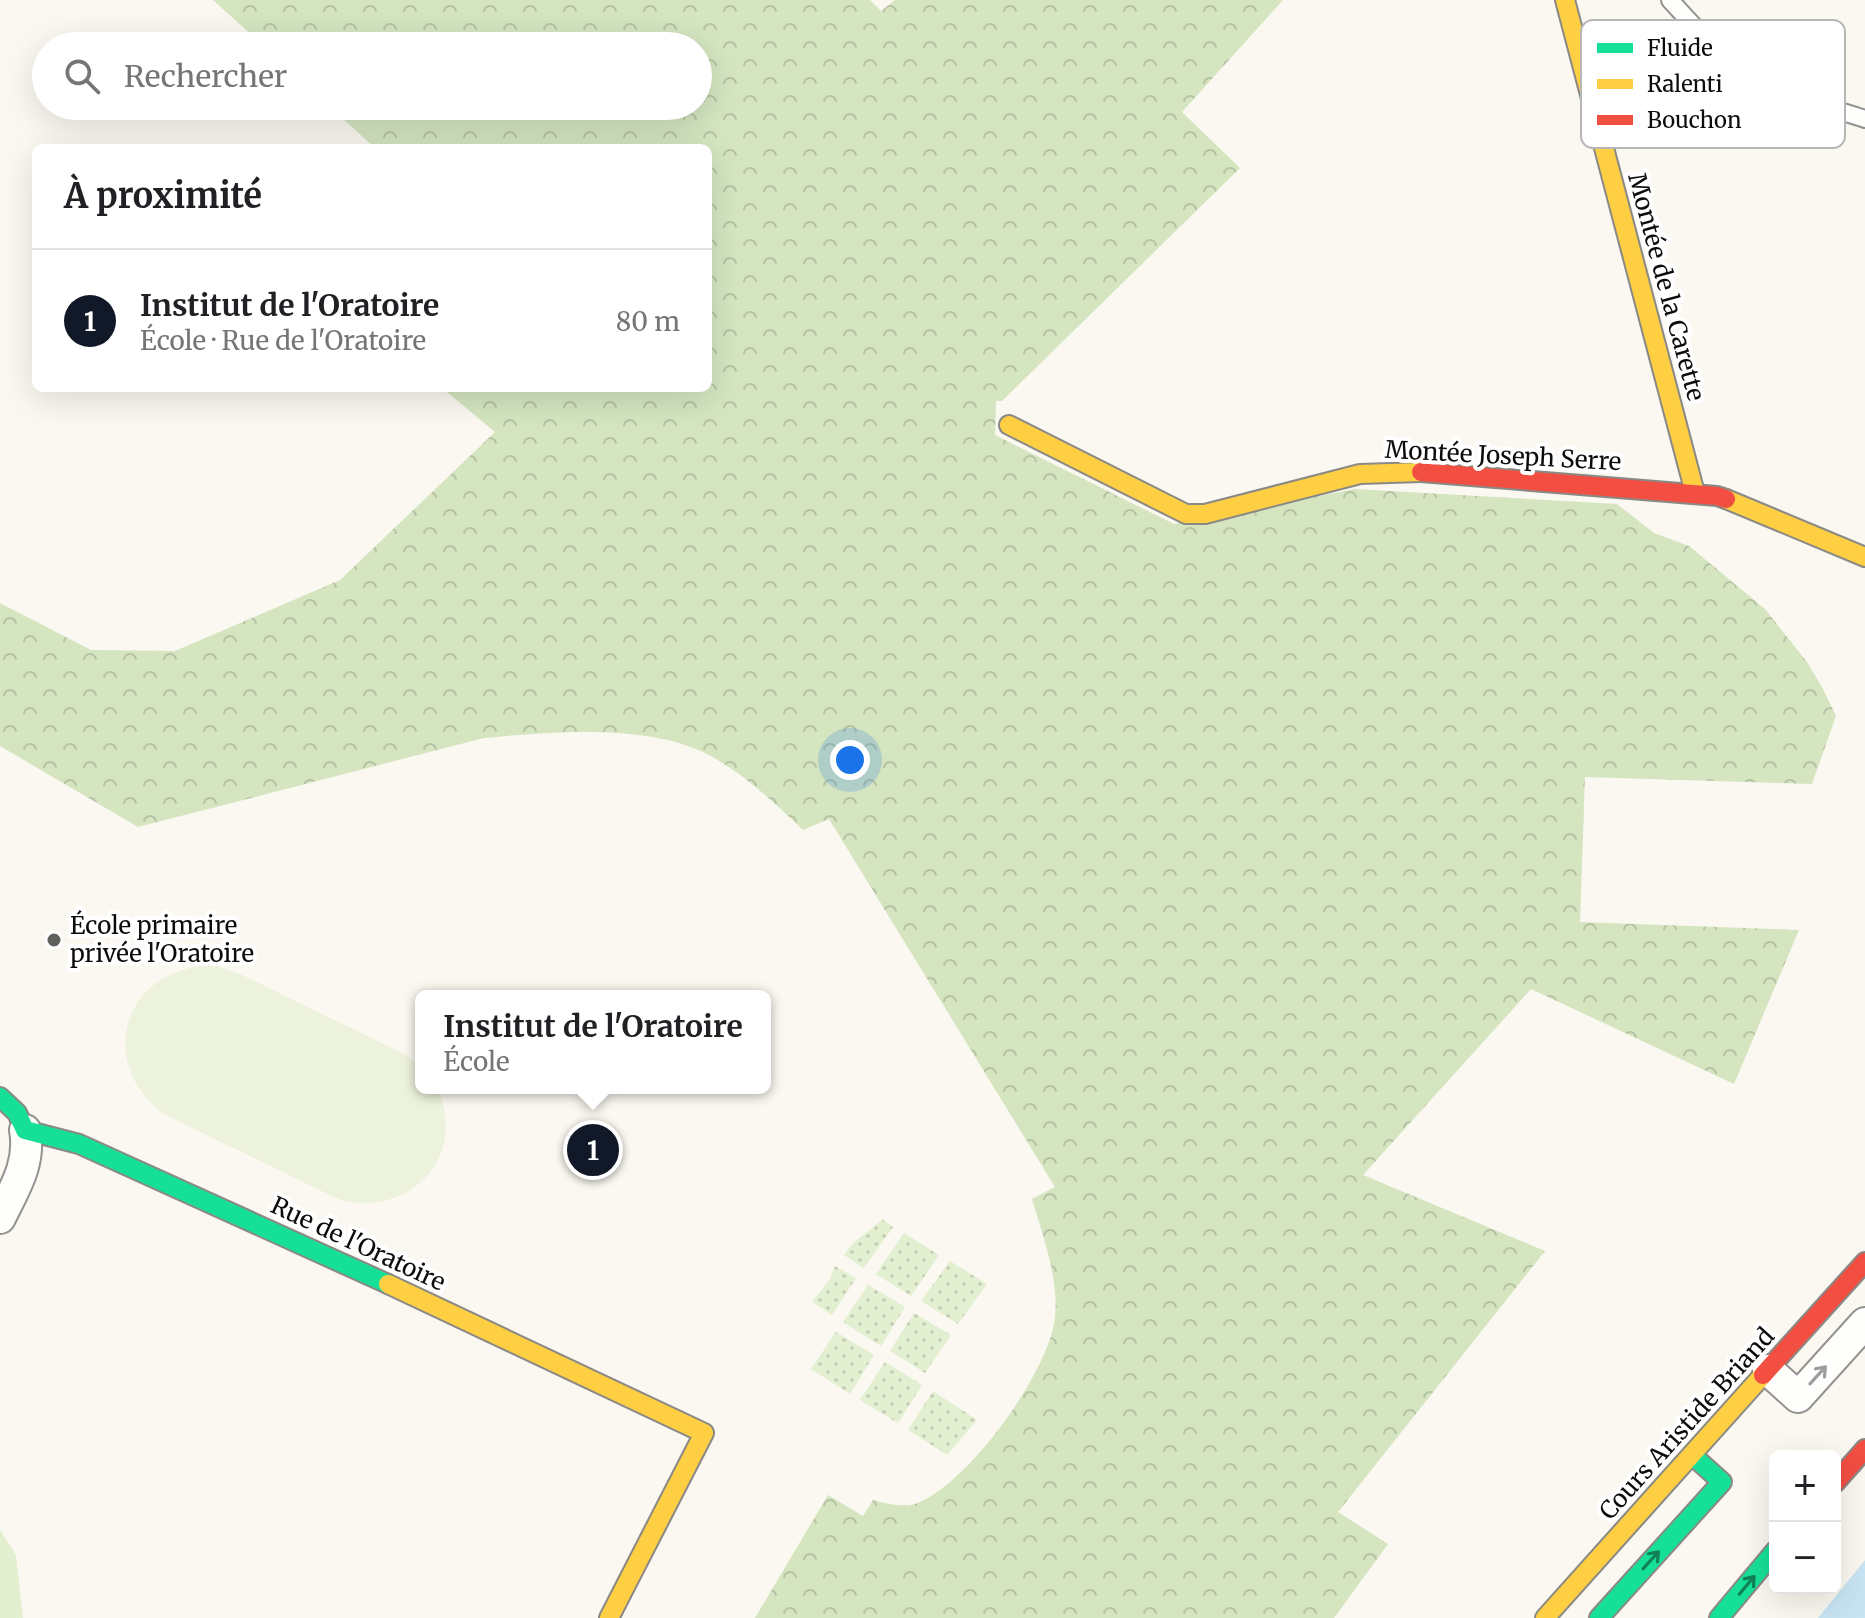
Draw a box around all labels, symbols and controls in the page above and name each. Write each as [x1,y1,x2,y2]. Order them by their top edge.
legend [1581,20,1845,148]
search box [32,32,712,120]
text: Fluide [1647,34,1713,62]
icon: search [60,54,104,98]
text: Rechercher [124,57,287,95]
text: Ralenti [1647,70,1723,98]
text: Bouchon [1647,106,1742,134]
street label: Montée de la Carette [1621,170,1712,404]
text: À proximité [64,175,262,217]
text: Institut de l'Oratoire [140,286,439,324]
text: 1 [84,305,96,338]
text: 80 m [616,305,680,338]
text: École · Rue de l'Oratoire [140,324,426,357]
street label: Montée Joseph Serre [1384,434,1622,477]
your location [830,740,870,780]
place label: École primaire privée l'Oratoire [70,909,254,969]
marker: École primaire privée l'Oratoire [45,931,63,949]
popup [415,990,771,1094]
text: Institut de l'Oratoire [443,1007,743,1045]
text: École [443,1045,510,1078]
pin: 1 [567,1120,619,1180]
street label: Rue de l'Oratoire [266,1190,450,1298]
street label: Cours Aristide Briand [1592,1321,1781,1526]
one-way arrow [1809,1365,1827,1385]
map controls [1769,1450,1841,1594]
button: + [1769,1450,1841,1522]
button: − [1769,1522,1841,1594]
one-way arrow [1642,1551,1660,1571]
one-way arrow [1738,1575,1756,1595]

